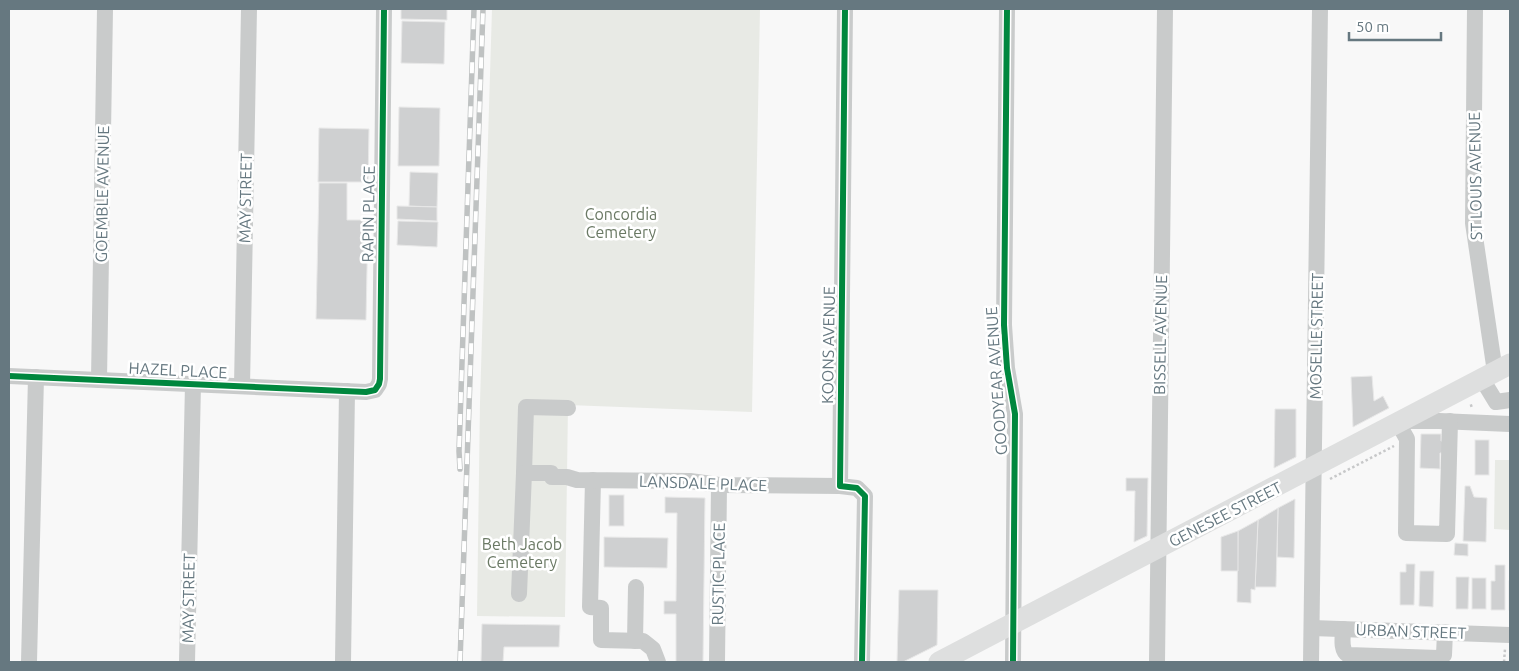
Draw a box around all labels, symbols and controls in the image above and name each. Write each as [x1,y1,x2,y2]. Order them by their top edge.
scale bar [1349,10,1442,42]
text: 50 m [1356,18,1389,35]
street label: ST LOUIS AVENUE [1465,112,1485,240]
street label: GOEMBLE AVENUE [92,125,112,263]
street label: MAY STREET [235,153,255,243]
street label: RAPIN PLACE [358,165,378,263]
park label: Concordia Cemetery [585,205,657,241]
street label: MOSELLE STREET [1306,272,1326,399]
street label: BISSELL AVENUE [1150,275,1170,395]
street label: KOONS AVENUE [818,286,838,404]
street label: GOODYEAR AVENUE [982,306,1010,456]
street label: HAZEL PLACE [128,358,228,382]
street label: LANSDALE PLACE [639,472,767,494]
street label: GENESEE STREET [1166,478,1284,550]
street label: RUSTIC PLACE [708,522,728,626]
park label: Beth Jacob Cemetery [482,535,562,571]
street label: MAY STREET [178,553,198,643]
street label: URBAN STREET [1355,620,1467,642]

